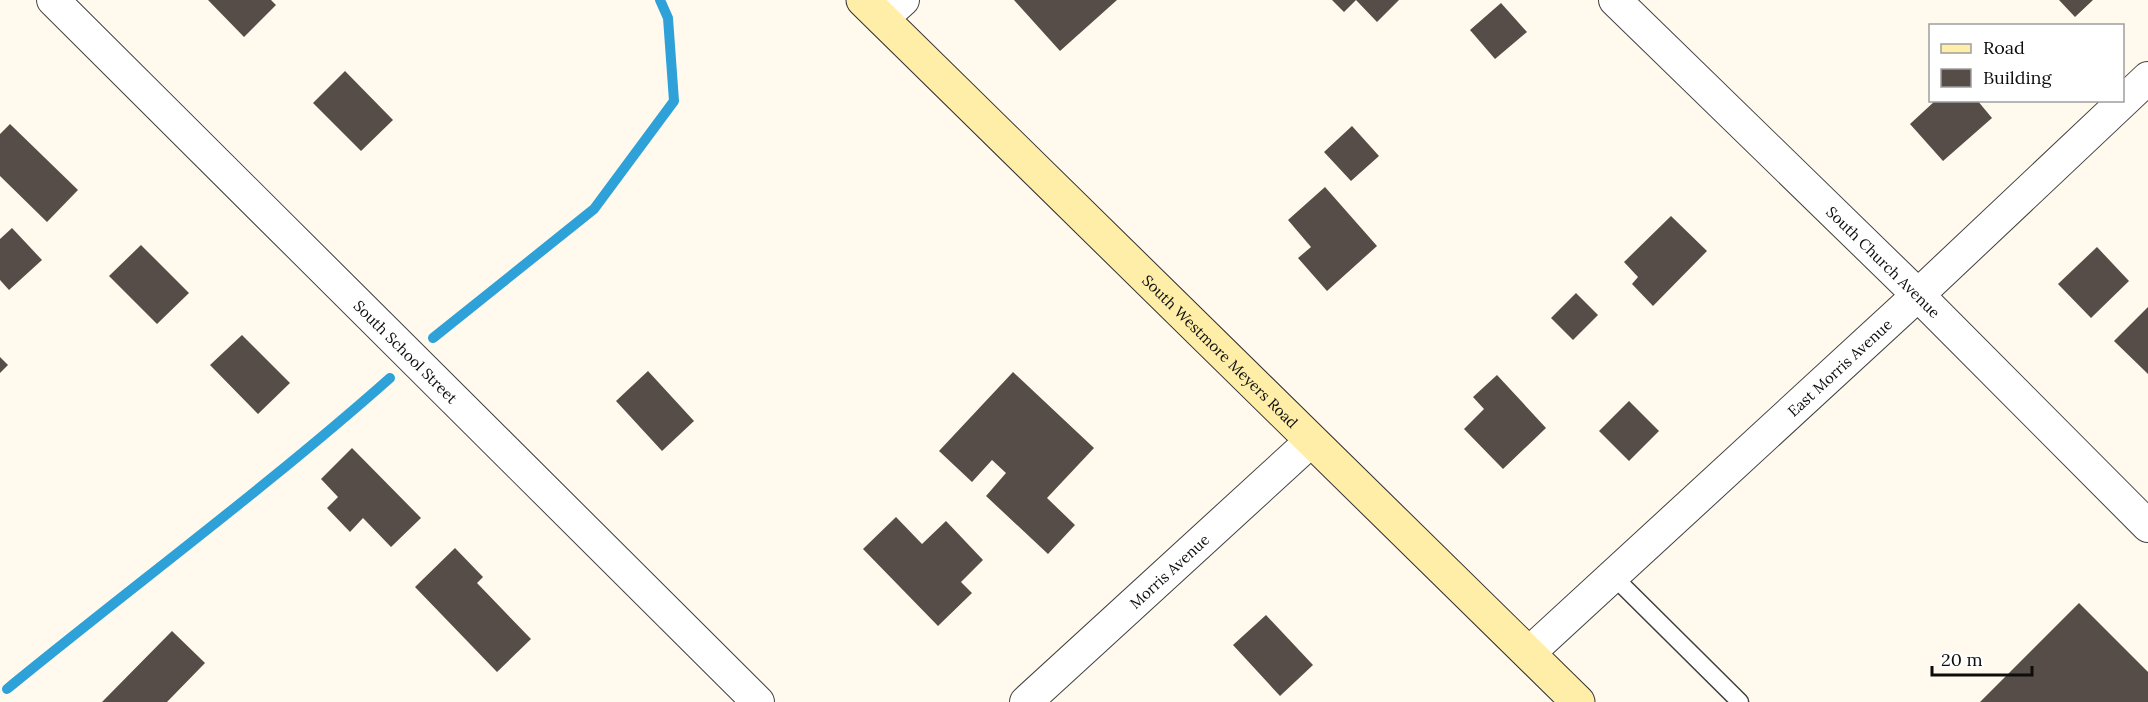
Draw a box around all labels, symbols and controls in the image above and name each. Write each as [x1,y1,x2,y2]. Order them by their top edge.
legend [1929,24,2124,102]
text: Road [1983,36,2025,59]
text: Building [1983,66,2053,89]
street label: South Church Avenue [1823,202,1944,322]
street label: South Westmore Meyers Road [1139,270,1302,432]
street label: South School Street [350,296,462,407]
street label: East Morris Avenue [1783,314,1896,420]
street label: Morris Avenue [1125,530,1213,612]
scale bar [1932,639,2032,677]
text: 20 m [1941,648,1983,671]

